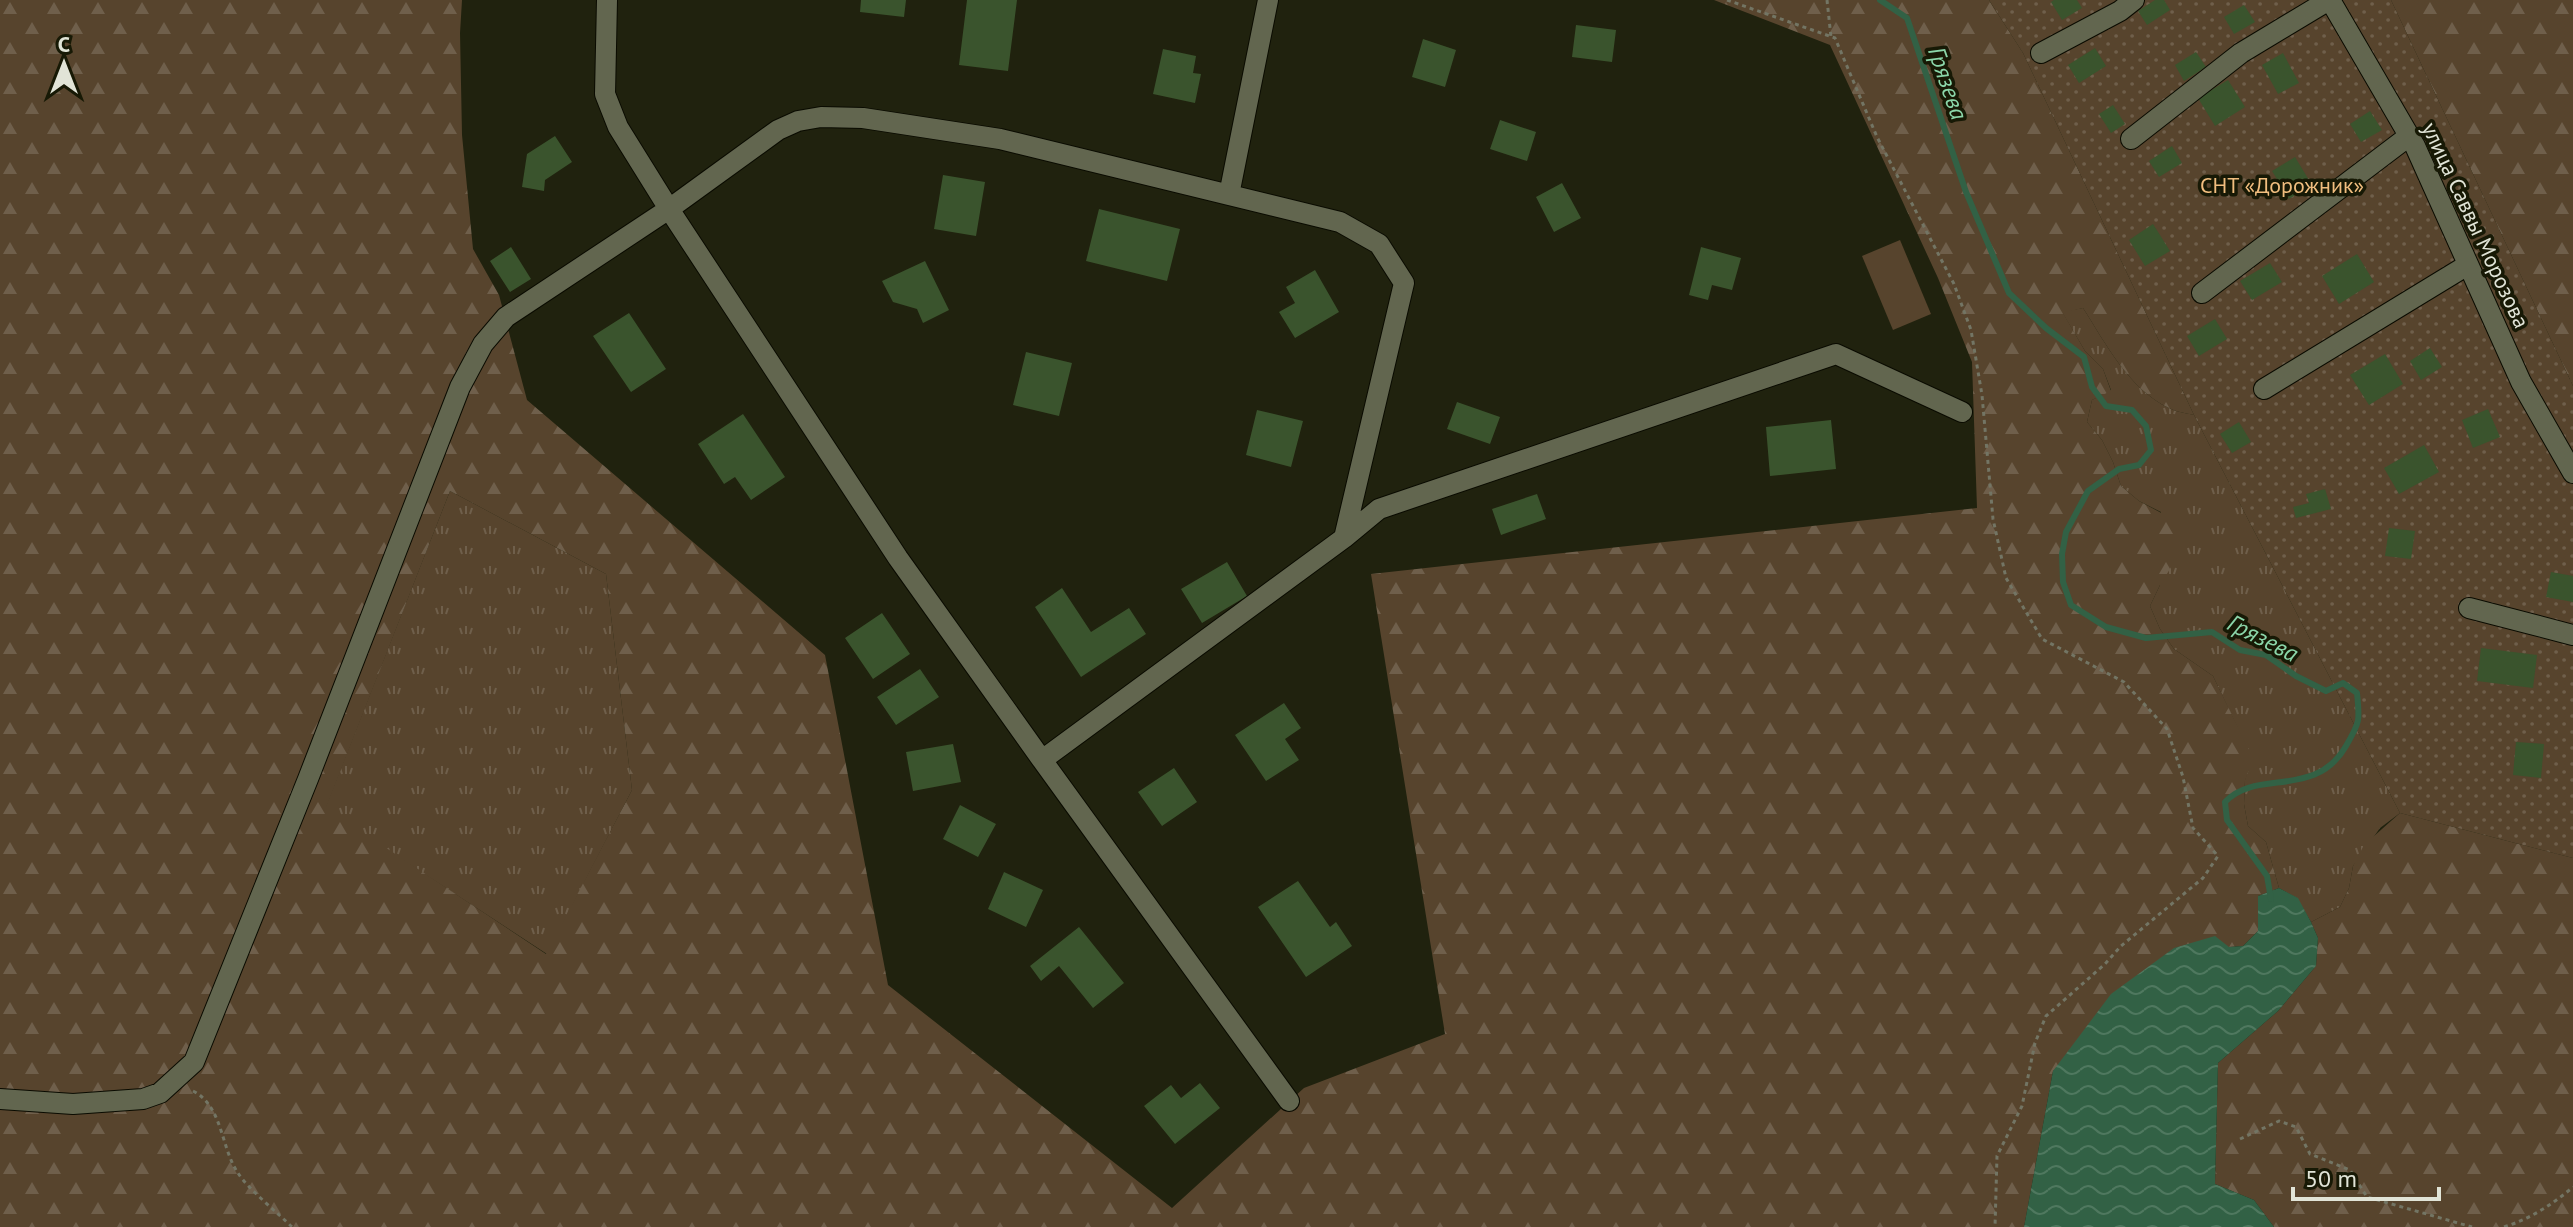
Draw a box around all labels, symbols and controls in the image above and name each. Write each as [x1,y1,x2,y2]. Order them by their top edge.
north arrow [24,24,104,104]
text: С [58,30,70,58]
water label: Грязева [1921,42,1975,124]
street label: улица Саввы Морозова [2416,118,2536,332]
park label: СНТ «Дорожник» [2200,171,2364,199]
water label: Грязева [2222,607,2304,669]
scale bar [2293,1151,2439,1201]
text: 50 m [2305,1163,2357,1194]

